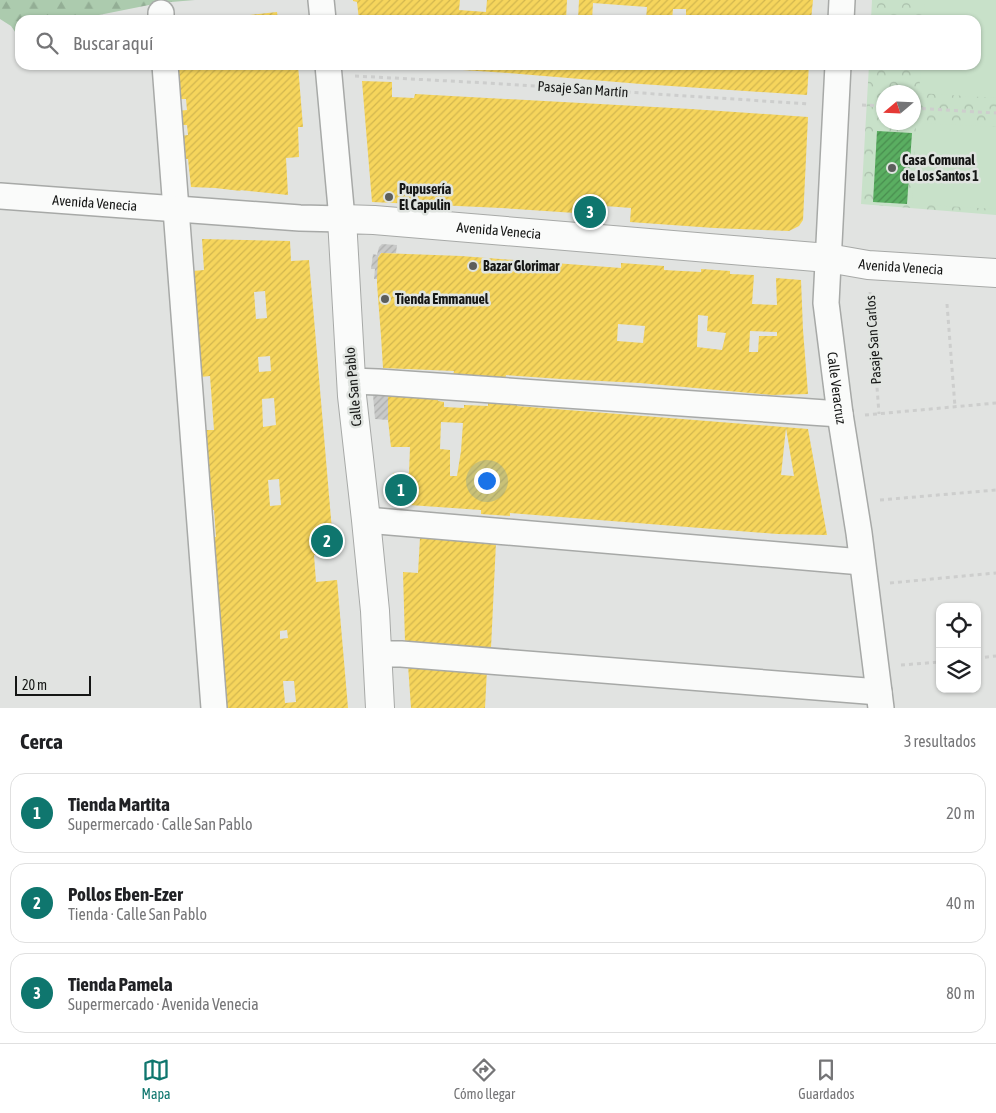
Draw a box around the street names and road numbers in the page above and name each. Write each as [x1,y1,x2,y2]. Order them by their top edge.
street label: Pasaje San Martín [537,78,629,100]
street label: Avenida Venecia [52,192,138,214]
street label: Avenida Venecia [456,219,542,242]
street label: Avenida Venecia [857,256,944,278]
street label: Pasaje San Carlos [862,295,884,385]
street label: Calle San Pablo [342,347,364,427]
street label: Calle Veracruz [824,351,850,425]

